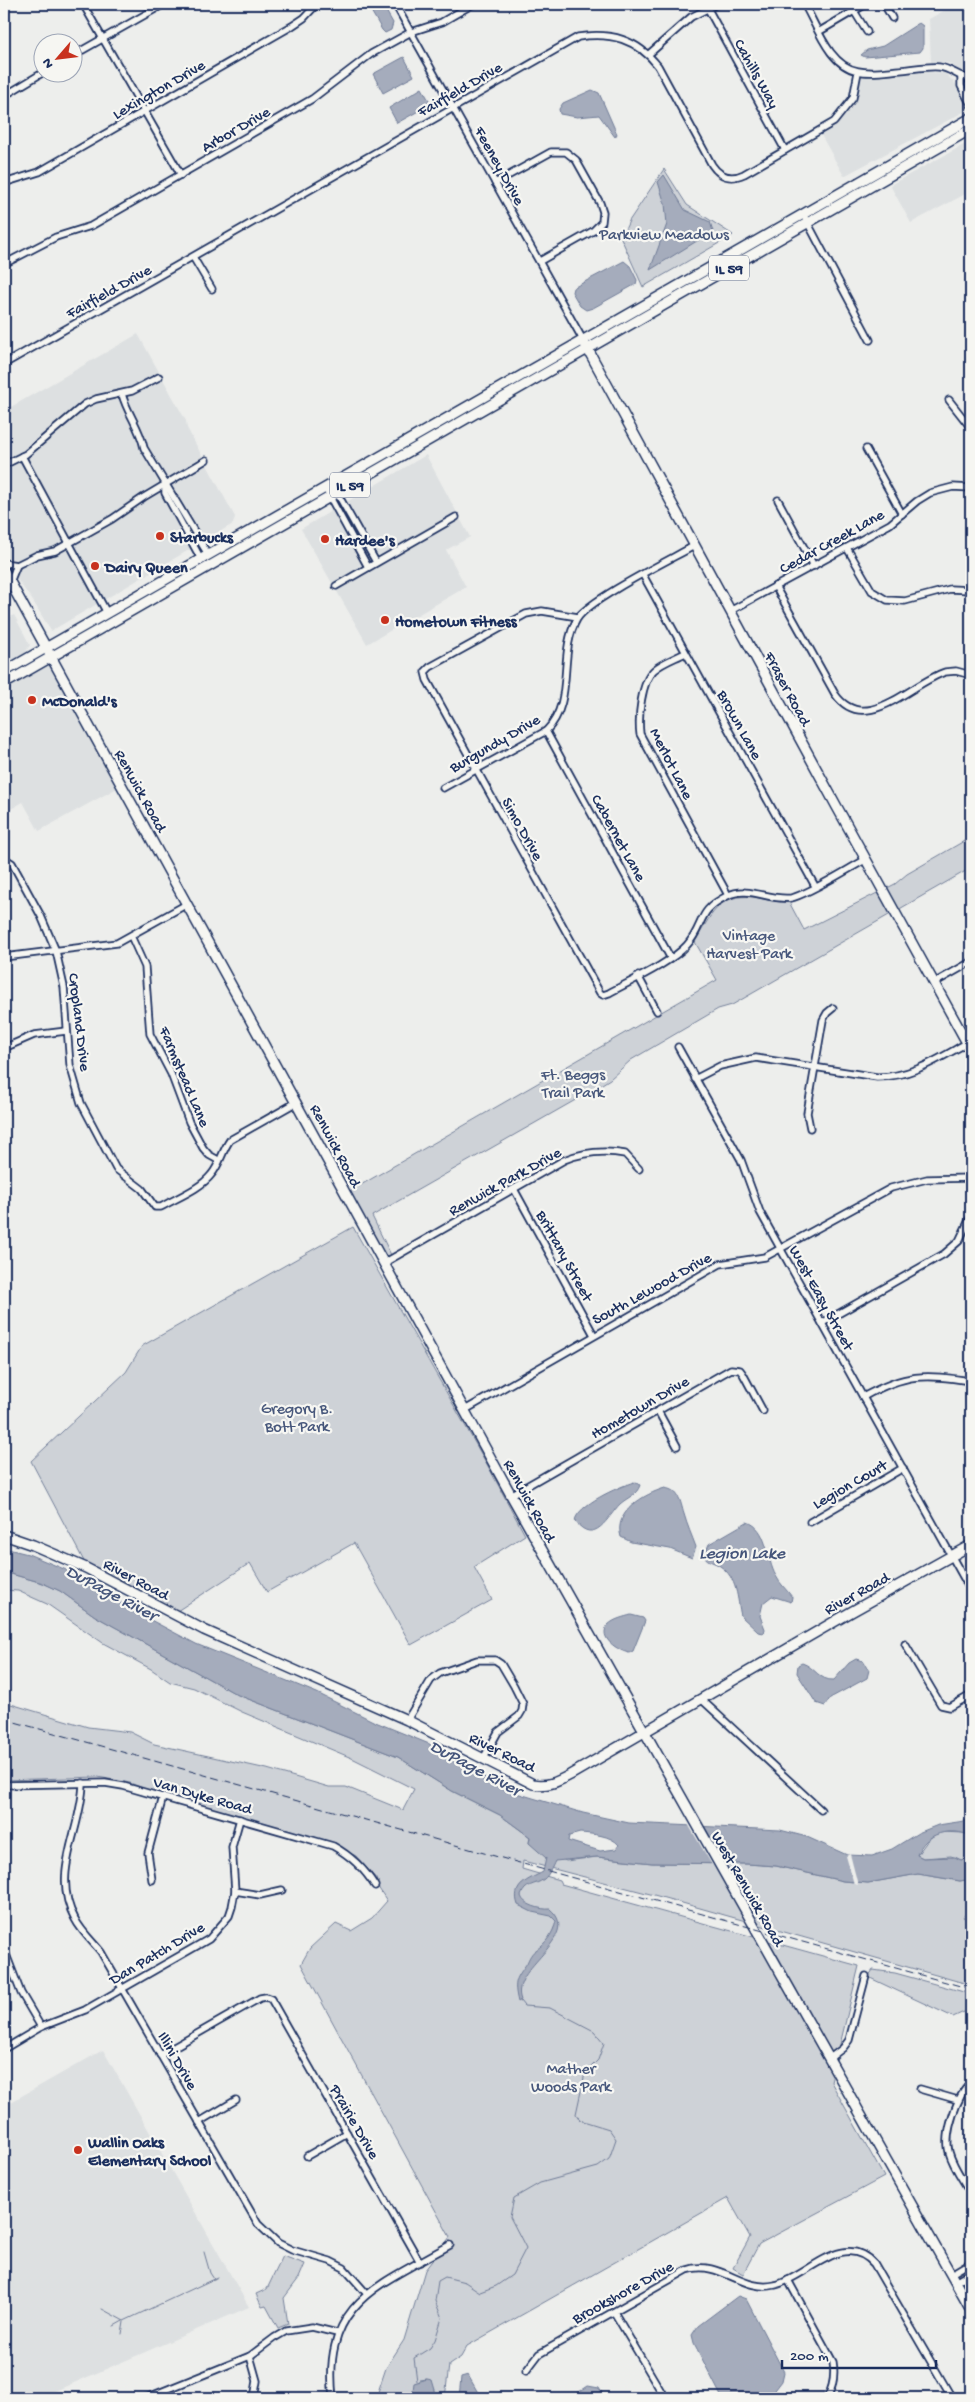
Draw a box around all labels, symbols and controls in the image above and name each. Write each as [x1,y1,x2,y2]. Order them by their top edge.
north arrow [32,32,82,82]
street label: Cahills Way [728,37,782,113]
text: N [39,55,58,71]
street label: Lexington Drive [110,56,210,125]
street label: Fairfield Drive [414,59,507,123]
street label: Arbor Drive [199,103,275,158]
street label: Feeney Drive [468,123,528,210]
park label: Parkview Meadows [598,227,730,246]
road number: IL 59 [709,256,749,280]
street label: Fairfield Drive [63,262,156,325]
road number: IL 59 [330,472,370,498]
street label: Cedar Creek Lane [777,506,889,580]
marker: Starbucks [154,530,166,542]
place label: Starbucks [170,530,234,549]
marker: Hardee's [319,533,331,545]
place label: Hardee's [335,533,396,552]
marker: Dairy Queen [89,560,101,572]
place label: Dairy Queen [103,560,188,579]
marker: Hometown Fitness [379,614,391,626]
place label: Hometown Fitness [395,614,518,633]
street label: Fraser Road [758,648,814,731]
street label: Brown Lane [711,687,765,764]
marker: McDonald's [26,694,38,706]
place label: McDonald's [42,694,118,713]
street label: Burgundy Drive [446,711,545,779]
street label: Merlot Lane [644,726,696,804]
street label: Renwick Road [108,747,170,838]
street label: Cabernet Lane [585,792,649,886]
street label: Simo Drive [496,795,546,865]
park label: Vintage Harvest Park [706,928,794,965]
street label: Cropland Drive [62,972,93,1073]
street label: Farmstead Lane [153,1023,213,1131]
park label: Ft. Beggs Trail Park [540,1067,606,1104]
street label: Renwick Road [304,1102,365,1193]
street label: Renwick Park Drive [446,1144,566,1222]
street label: Brittany Street [530,1207,596,1307]
street label: West Easy Street [783,1243,857,1356]
street label: South Lewood Drive [590,1249,716,1331]
street label: Hometown Drive [588,1373,694,1445]
park label: Gregory B. Bott Park [261,1401,333,1438]
street label: Legion Court [810,1456,893,1515]
street label: Renwick Road [497,1457,559,1548]
water label: Legion Lake [699,1544,786,1565]
street label: River Road [99,1556,173,1607]
water label: DuPage River [61,1561,163,1629]
street label: River Road [822,1569,895,1621]
street label: River Road [465,1730,539,1779]
water label: DuPage River [425,1736,527,1804]
street label: Van Dyke Road [150,1774,255,1821]
street label: West Renwick Road [705,1829,787,1952]
street label: Dan Patch Drive [106,1919,209,1991]
street label: Illini Drive [152,2029,201,2095]
park label: Mather Woods Park [531,2061,613,2098]
street label: Prairie Drive [324,2081,382,2164]
place label: Wallin Oaks Elementary School [87,2135,212,2172]
marker: Wallin Oaks Elementary School [72,2144,84,2156]
street label: Brookshore Drive [569,2258,678,2330]
scale bar [782,2337,936,2369]
text: 200 m [790,2348,829,2366]

